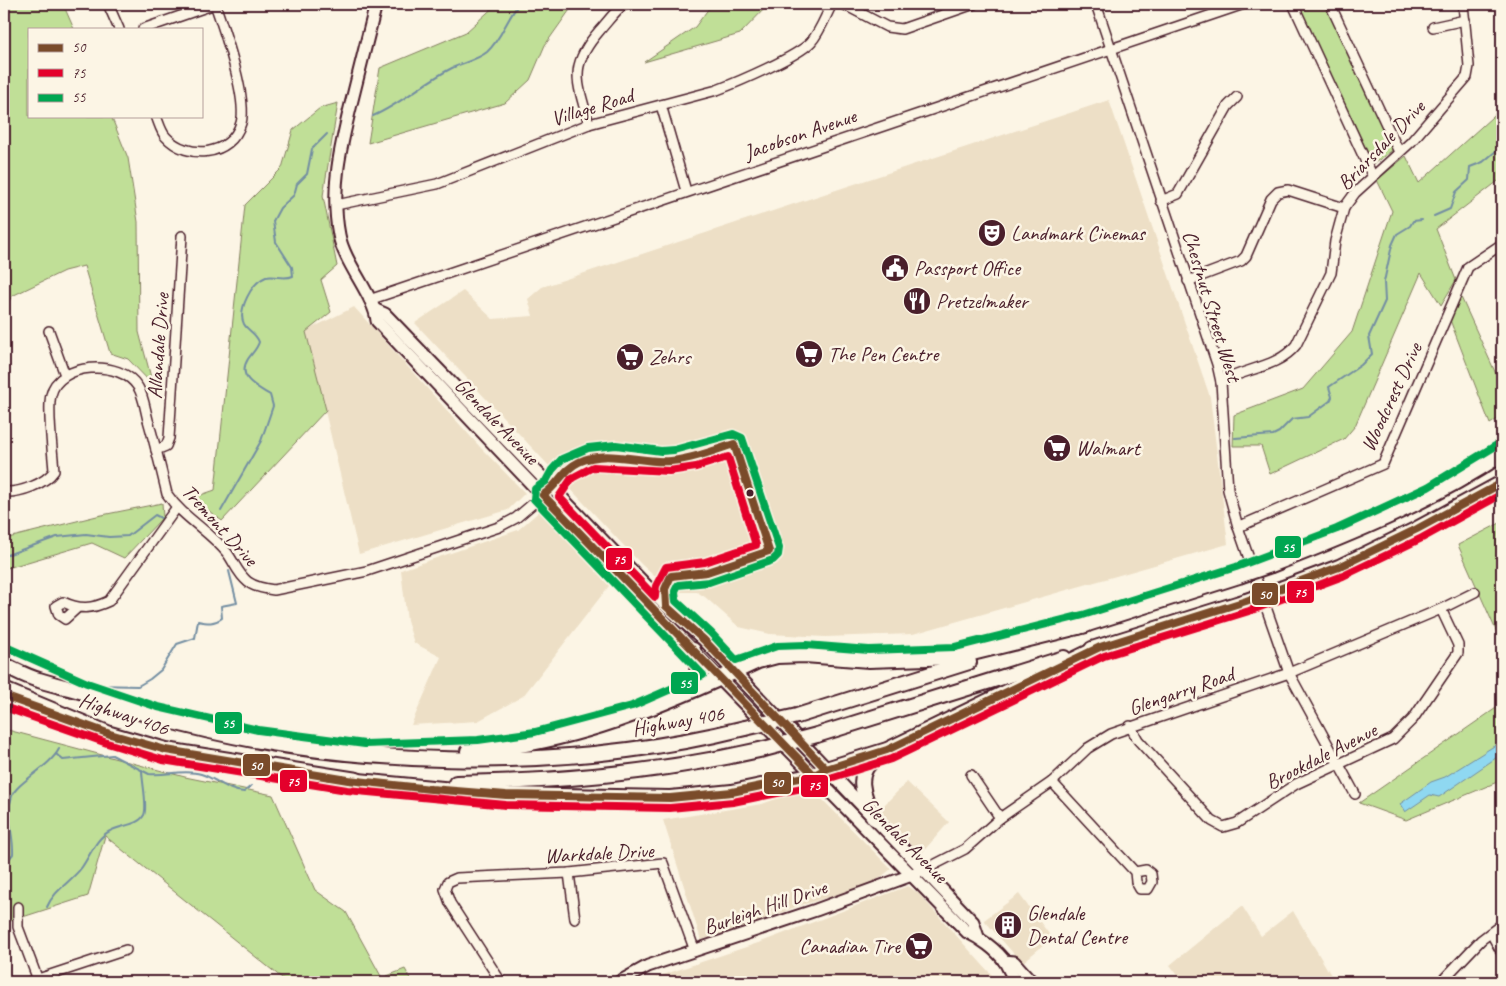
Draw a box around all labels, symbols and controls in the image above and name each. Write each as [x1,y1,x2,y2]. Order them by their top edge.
legend [28,28,202,118]
text: 50 [72,38,87,57]
text: 75 [72,64,87,83]
street label: Village Road [548,81,640,132]
text: 55 [72,88,87,107]
street label: Briarsdale Drive [1332,94,1431,196]
street label: Jacobson Avenue [740,102,861,166]
theatre icon: Landmark Cinemas [977,218,1007,248]
place label: Landmark Cinemas [1011,220,1147,246]
street label: Chestnut Street West [1177,227,1248,386]
public building icon: Passport Office [880,253,910,283]
place label: Passport Office [914,255,1022,281]
restaurant icon: Pretzelmaker [902,286,932,316]
place label: Pretzelmaker [936,288,1030,314]
street label: Allandale Drive [141,291,175,400]
street label: Woodcrest Drive [1355,338,1428,455]
supermarket icon: The Pen Centre [794,339,824,369]
place label: The Pen Centre [828,341,940,367]
supermarket icon: Zehrs [615,342,645,372]
place label: Zehrs [649,344,692,370]
street label: Glendale Avenue [449,372,546,471]
supermarket icon: Walmart [1042,433,1072,463]
place label: Walmart [1076,435,1142,461]
street label: Tremont Drive [176,479,265,573]
unlabelled marker [745,488,755,498]
line badge: 55 [1274,535,1302,559]
text: 55 [1282,539,1296,556]
line badge: 75 [605,547,633,571]
text: 75 [613,551,627,568]
line badge: 75 [1286,580,1315,604]
line badge: 50 [1251,582,1279,606]
text: 75 [1294,584,1308,601]
text: 50 [1259,586,1273,603]
street label: Glengarry Road [1125,660,1240,721]
line badge: 55 [670,671,699,695]
text: 55 [679,675,693,692]
street label: Highway 406 [76,687,173,742]
street label: Highway 406 [630,700,726,742]
line badge: 55 [214,711,243,735]
text: 55 [222,715,236,732]
street label: Brookdale Avenue [1261,716,1383,795]
line badge: 50 [242,753,271,777]
text: 50 [250,757,264,774]
line badge: 75 [279,769,308,793]
line badge: 50 [763,771,792,795]
text: 75 [287,773,301,790]
text: 50 [771,774,785,791]
line badge: 75 [800,774,829,798]
text: 75 [808,777,822,794]
street label: Glendale Avenue [857,792,954,889]
street label: Warkdale Drive [544,837,655,869]
street label: Burleigh Hill Drive [700,873,831,940]
place label: Glendale Dental Centre [1027,900,1129,950]
building icon: Glendale Dental Centre [993,910,1023,940]
supermarket icon: Canadian Tire [904,931,934,961]
place label: Canadian Tire [799,933,901,959]

